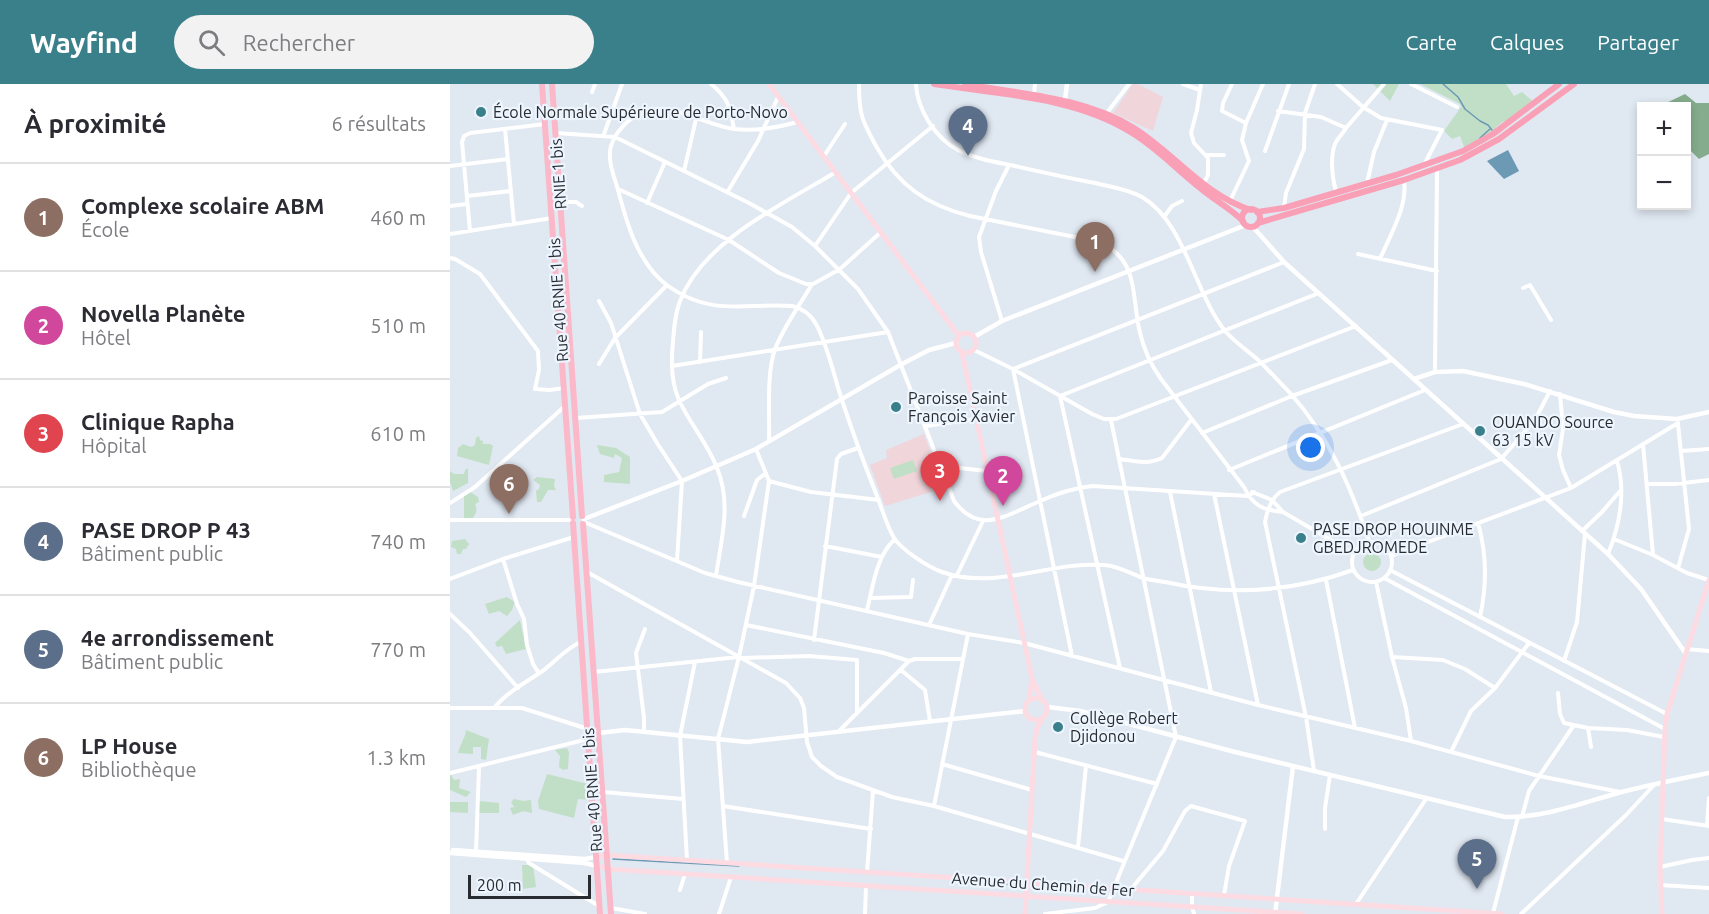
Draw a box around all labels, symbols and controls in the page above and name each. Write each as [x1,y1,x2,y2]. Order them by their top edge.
search box [174,15,594,69]
icon: search [195,26,228,59]
text: Wayfind [30,27,138,58]
text: Rechercher [243,30,355,55]
text: Carte [1406,30,1457,54]
text: Calques [1490,30,1564,54]
text: Partager [1597,30,1679,54]
place label: École Normale Supérieure de Porto-Novo [493,101,788,121]
map controls [1637,102,1691,210]
button: + [1637,102,1691,156]
marker: École Normale Supérieure de Porto-Novo [474,105,488,119]
pin: 4 [948,106,988,156]
text: À proximité [24,109,166,138]
text: 6 résultats [332,112,426,135]
street label: RNIE 1 bis [547,138,569,210]
button: − [1637,156,1691,210]
text: Complexe scolaire ABM [81,193,324,218]
text: 1 [38,206,49,229]
text: 460 m [370,206,426,229]
text: École [81,218,129,241]
pin: 1 [1076,222,1114,272]
street label: Rue 40 RNIE 1 bis [545,237,571,363]
text: Novella Planète [81,301,246,326]
text: 2 [38,314,49,337]
text: 510 m [370,314,426,337]
text: Hôtel [81,326,131,349]
place label: Paroisse Saint François Xavier [908,389,1015,425]
marker: Paroisse Saint François Xavier [889,400,903,414]
text: Clinique Rapha [81,409,235,434]
place label: OUANDO Source 63 15 kV [1492,413,1614,449]
text: 3 [38,422,49,445]
text: 610 m [370,422,426,445]
marker: OUANDO Source 63 15 kV [1473,424,1487,438]
your location [1296,433,1325,462]
text: Hôpital [81,434,147,457]
pin: 3 [920,452,960,501]
pin: 2 [984,456,1022,506]
pin: 6 [490,464,528,514]
text: PASE DROP P 43 [81,517,251,542]
place label: PASE DROP HOUINME GBEDJROMEDE [1313,520,1473,556]
text: 4 [38,530,49,553]
text: 740 m [370,530,426,553]
marker: PASE DROP HOUINME GBEDJROMEDE [1294,531,1308,545]
text: Bâtiment public [81,542,223,565]
text: 4e arrondissement [81,625,274,650]
text: 5 [38,638,49,661]
text: 770 m [370,638,426,661]
text: Bâtiment public [81,650,223,673]
place label: Collège Robert Djidonou [1070,709,1179,745]
marker: Collège Robert Djidonou [1051,720,1065,734]
street label: Rue 40 RNIE 1 bis [579,727,605,853]
text: LP House [81,733,177,758]
text: 6 [38,746,49,769]
text: 1.3 km [367,746,426,769]
text: Bibliothèque [81,758,197,781]
pin: 5 [1458,840,1496,889]
street label: Avenue du Chemin de Fer [951,869,1135,899]
scale bar [468,872,591,900]
text: 200 m [477,876,522,894]

